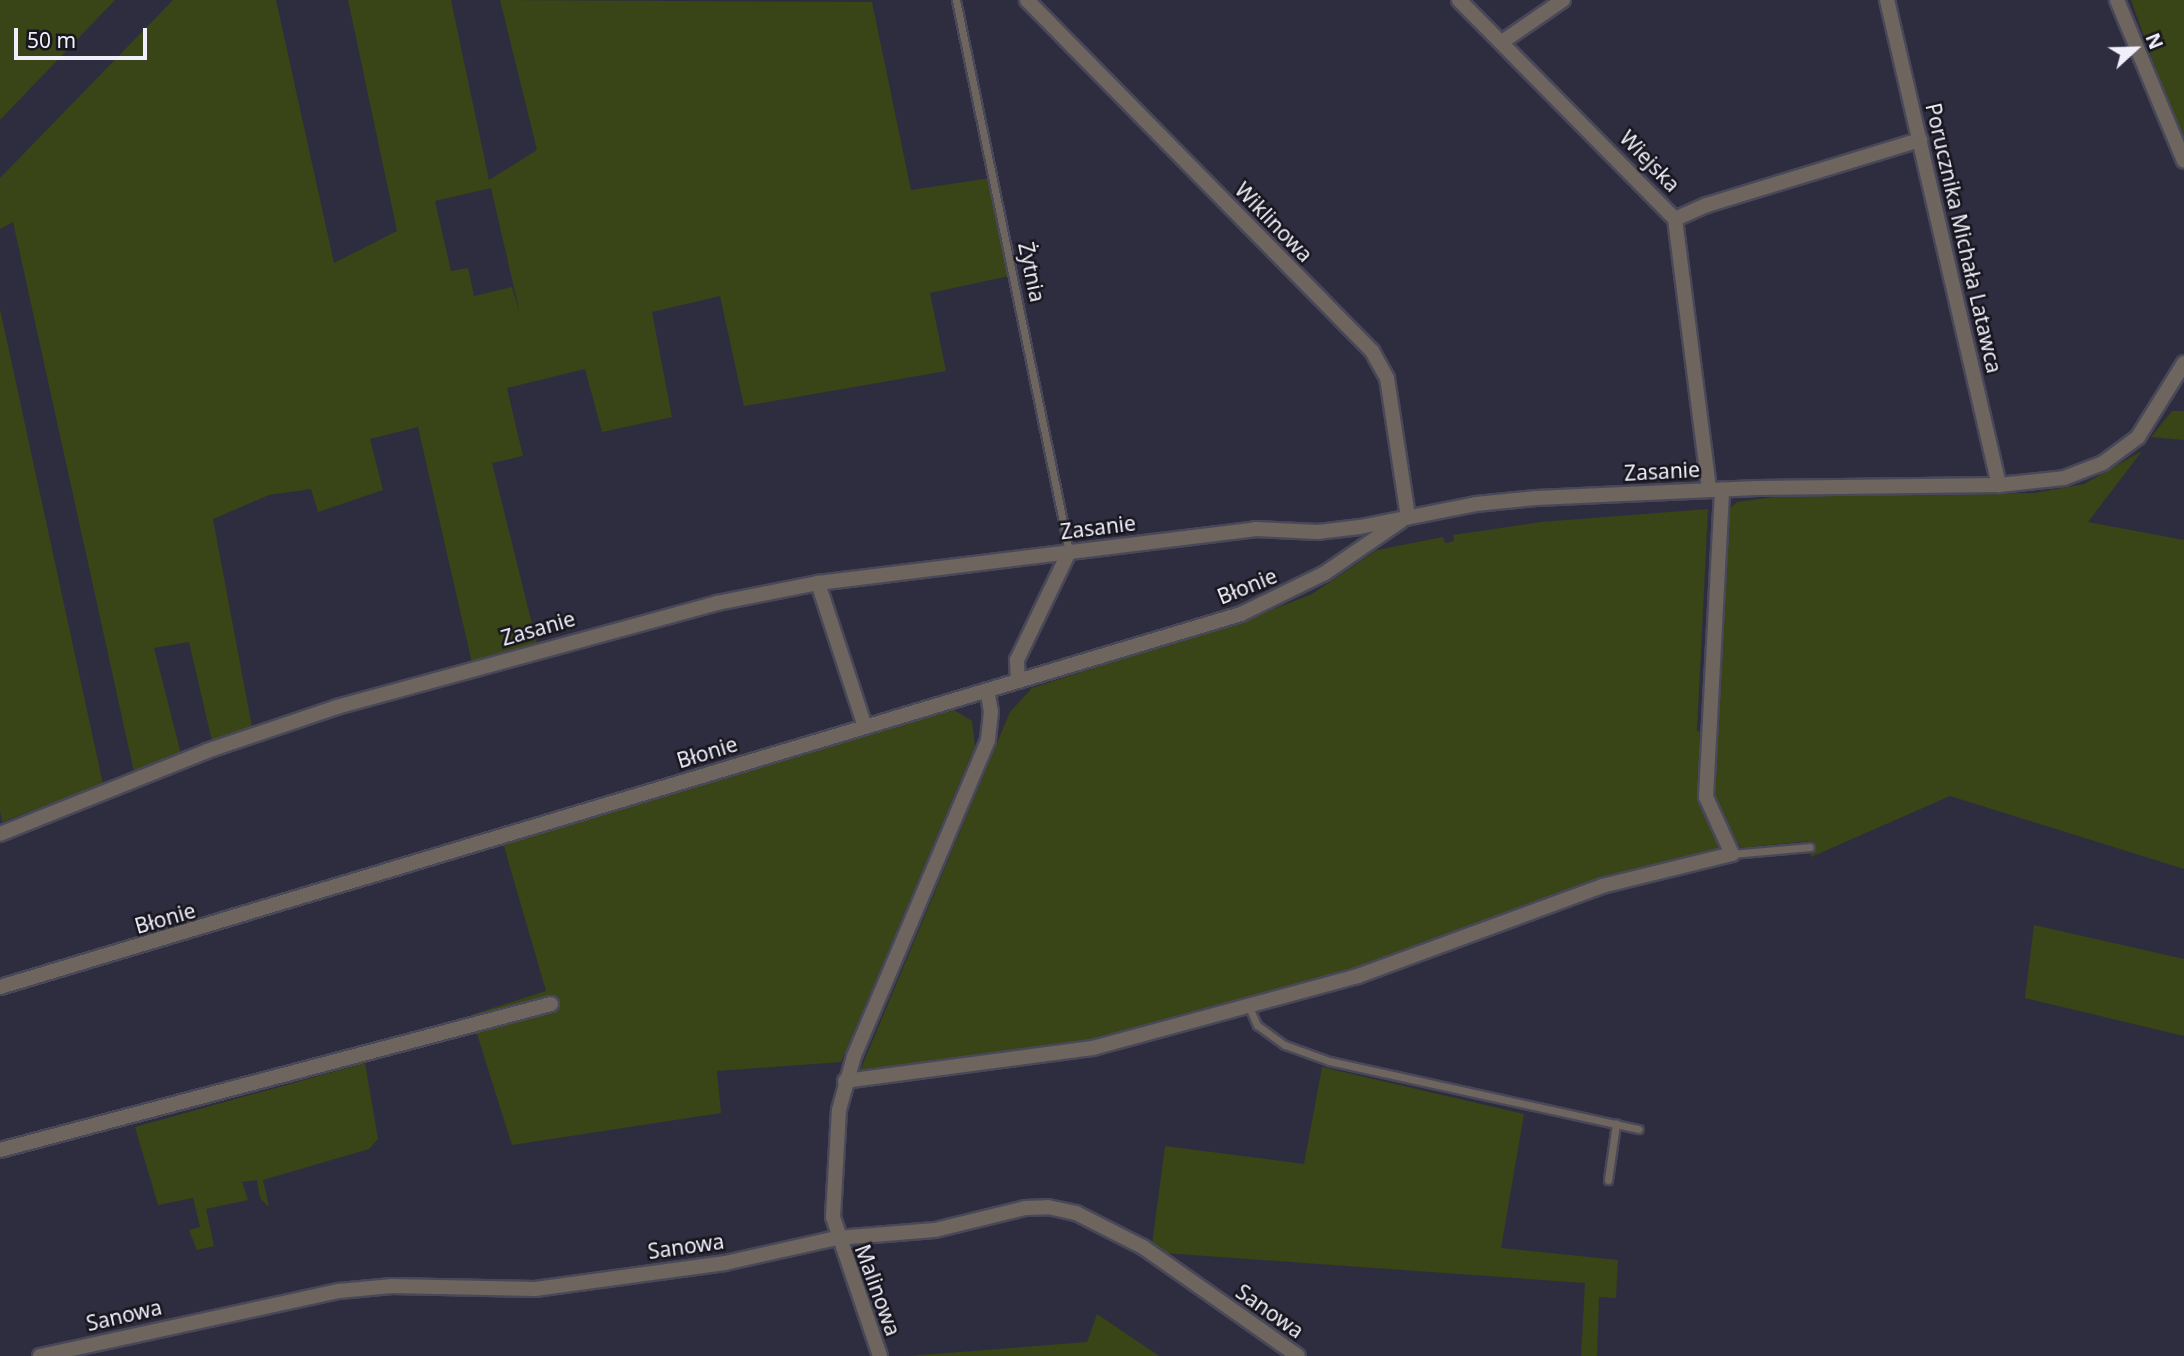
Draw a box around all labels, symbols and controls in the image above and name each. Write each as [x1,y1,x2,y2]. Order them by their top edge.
scale bar [18,14,150,58]
north arrow [2100,14,2170,84]
text: 50 m [27,26,76,54]
text: N [2140,29,2169,53]
street label: Porucznika Michała Latawca [1921,101,2007,375]
street label: Wiejska [1615,125,1685,197]
street label: Wiklinowa [1230,177,1318,267]
street label: Żytnia [1013,240,1051,304]
street label: Zasanie [1623,456,1701,486]
street label: Zasanie [1059,510,1137,544]
street label: Błonie [1214,563,1280,609]
street label: Zasanie [498,605,578,651]
street label: Błonie [674,731,740,773]
street label: Błonie [132,897,198,939]
street label: Sanowa [646,1228,726,1264]
street label: Malinowa [850,1241,906,1339]
street label: Sanowa [1231,1279,1309,1343]
street label: Sanowa [84,1294,164,1336]

